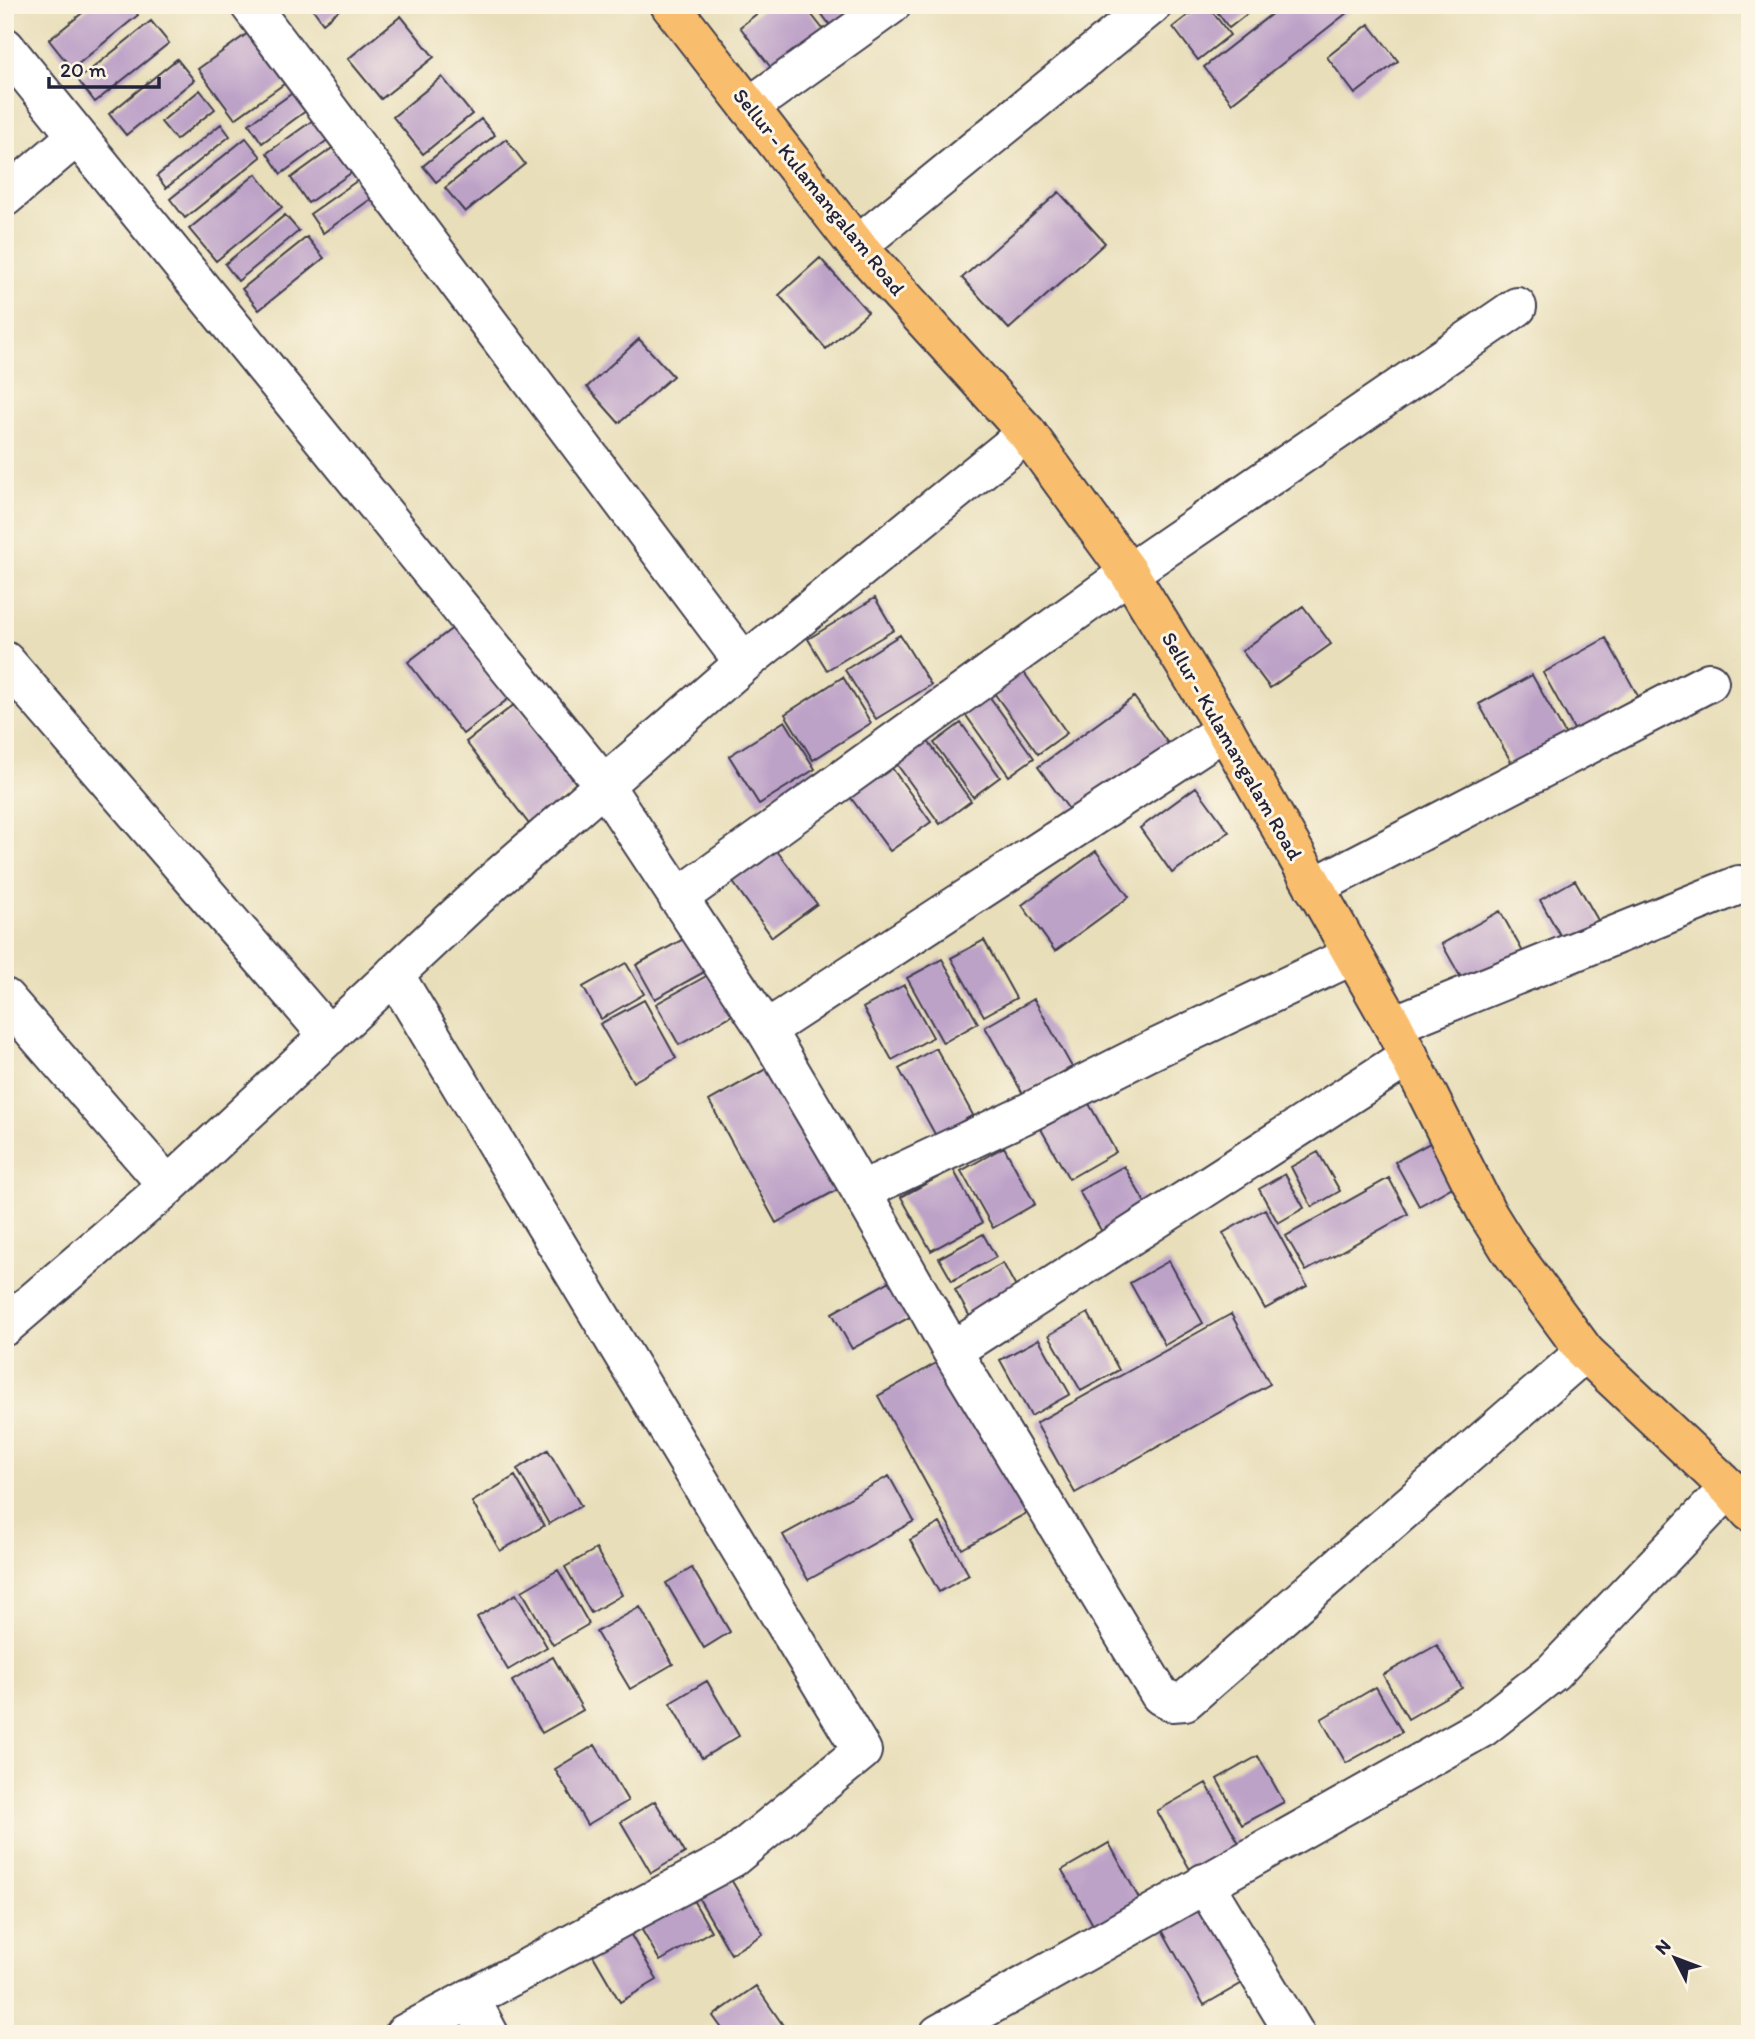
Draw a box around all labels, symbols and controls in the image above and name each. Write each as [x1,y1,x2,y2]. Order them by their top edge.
scale bar [49,46,159,90]
text: 20 m [60,57,107,82]
street label: Sellur - Kulamangalam Road [728,83,911,301]
street label: Sellur - Kulamangalam Road [1157,627,1308,865]
north arrow [1640,1924,1710,1994]
text: N [1650,1934,1676,1959]

